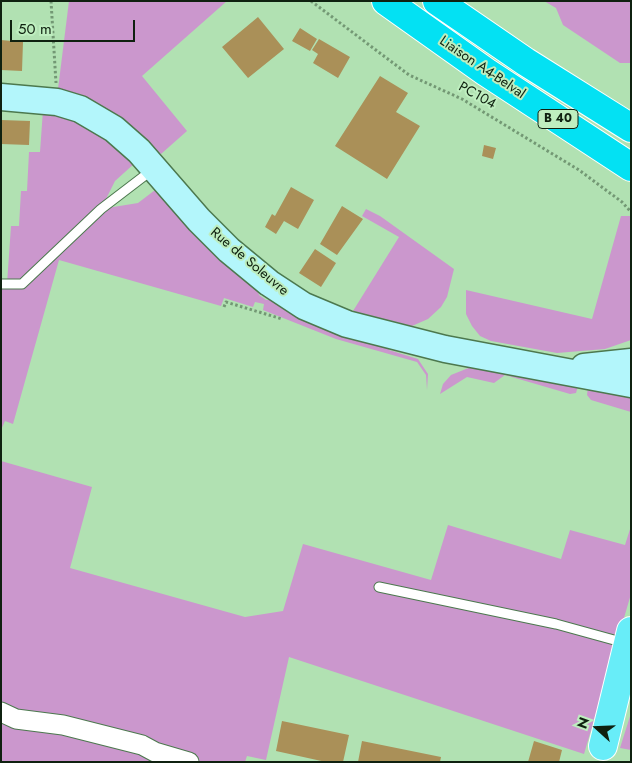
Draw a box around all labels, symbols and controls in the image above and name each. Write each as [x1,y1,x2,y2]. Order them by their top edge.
scale bar [12,10,138,42]
text: 50 m [18,18,52,40]
street label: Liaison A4-Belval [436,33,528,103]
street label: PC104 [455,79,499,113]
road number: B 40 [538,110,578,128]
street label: Rue de Soleuvre [206,224,292,300]
north arrow [572,703,622,753]
text: N [572,714,594,732]

